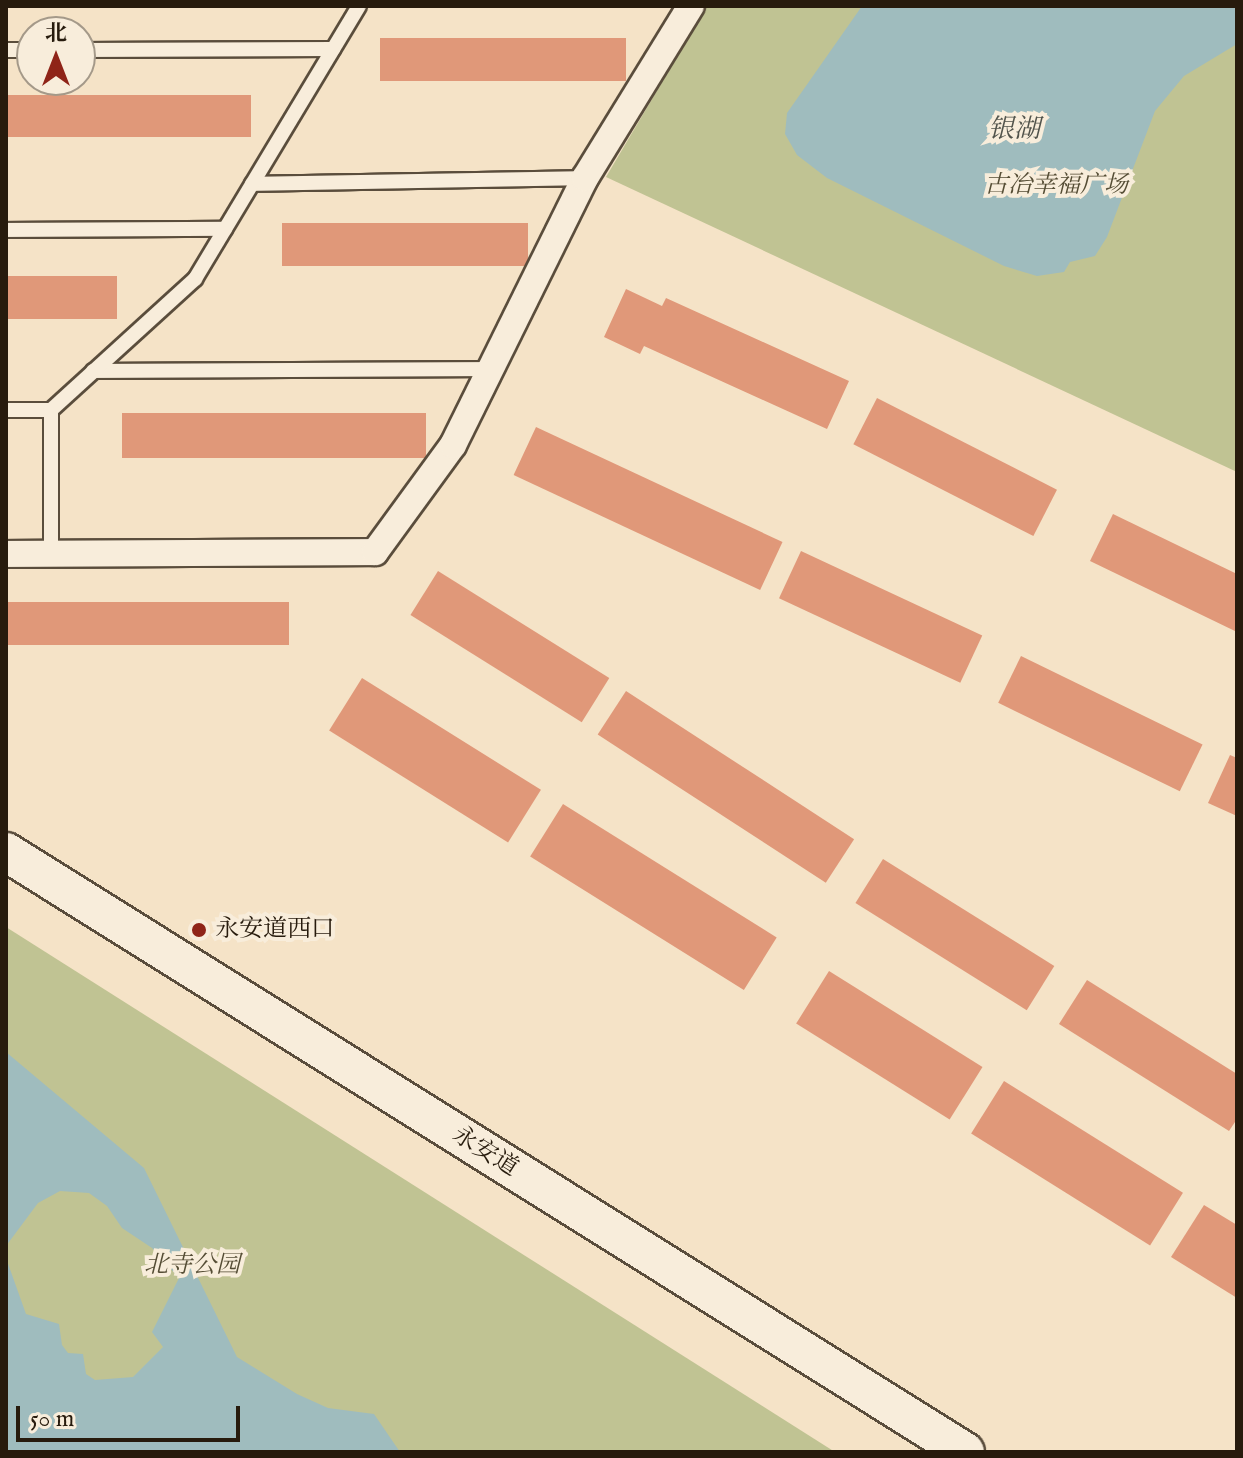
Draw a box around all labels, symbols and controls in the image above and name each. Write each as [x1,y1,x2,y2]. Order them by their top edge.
north arrow [16,16,96,96]
text: 北 [45,20,67,48]
water label: 银湖 [988,114,1040,146]
park label: 古冶幸福广场 [984,172,1128,200]
place label: 永安道西口 [215,916,335,944]
marker: 永安道西口 [190,921,208,939]
street label: 永安道 [447,1121,523,1183]
park label: 北寺公园 [144,1252,240,1280]
scale bar [20,1390,244,1440]
text: 50 m [30,1404,74,1435]

